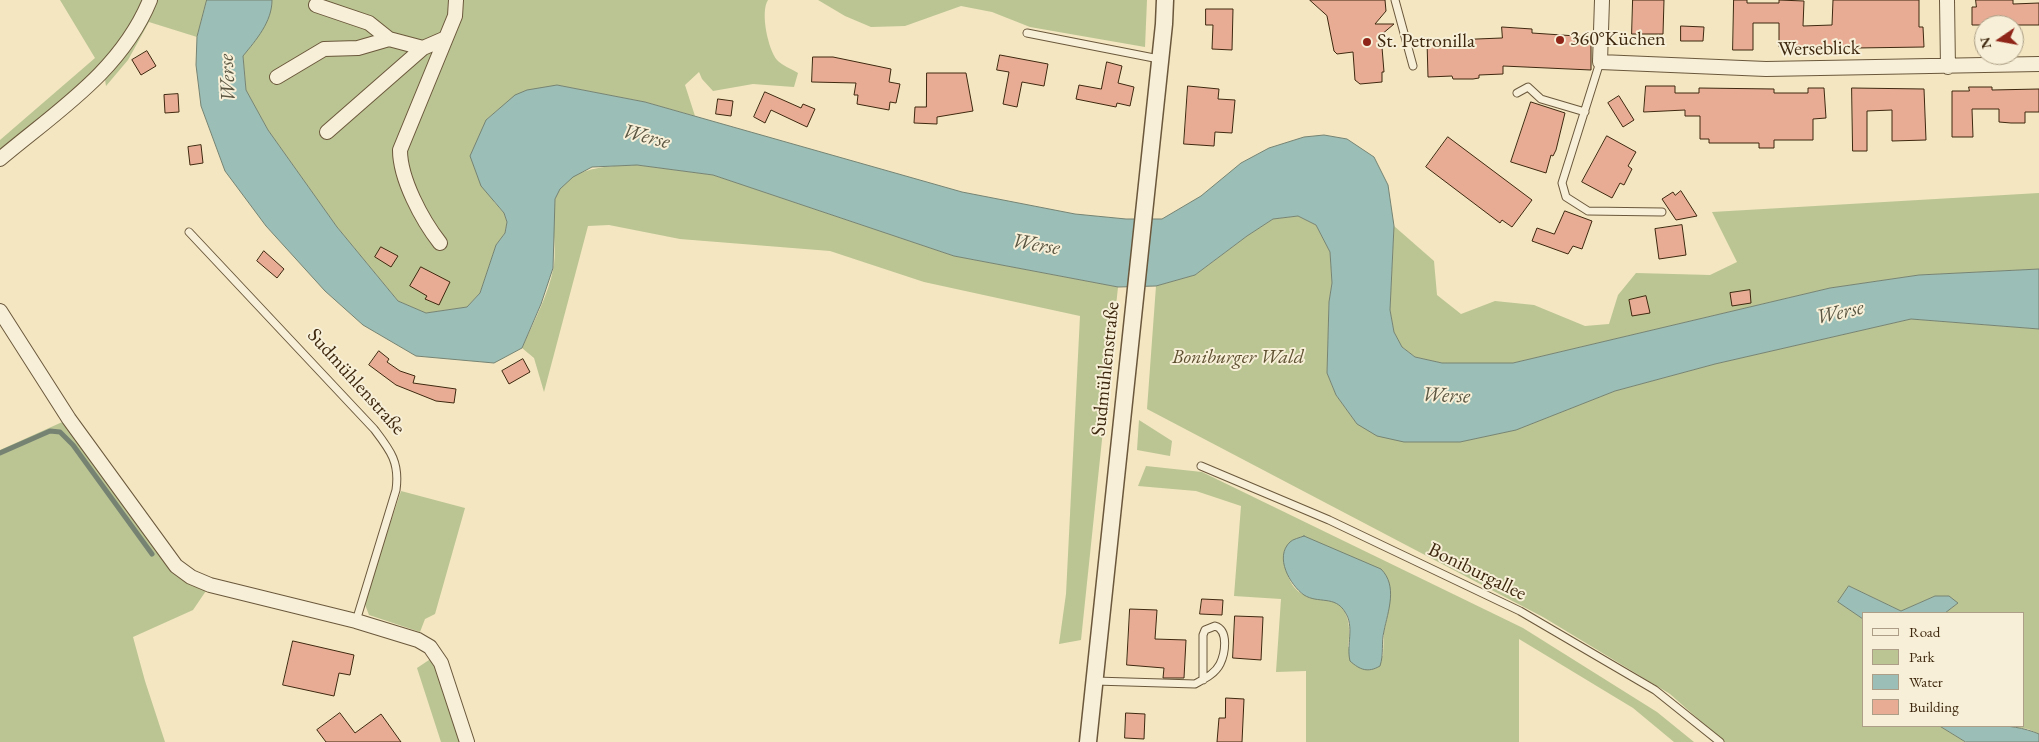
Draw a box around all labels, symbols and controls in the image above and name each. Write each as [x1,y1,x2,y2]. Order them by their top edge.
north arrow [1974,15,2024,65]
place label: 360°Küchen [1570,28,1666,52]
place label: St. Petronilla [1377,30,1475,54]
marker: 360°Küchen [1554,34,1566,46]
marker: St. Petronilla [1361,36,1373,48]
street label: Werseblick [1778,36,1860,62]
text: N [1975,36,1995,50]
water label: Werse [214,53,242,103]
water label: Werse [620,119,672,155]
water label: Werse [1010,229,1062,261]
water label: Werse [1814,295,1866,331]
street label: Sudmühlenstraße [1087,301,1125,437]
street label: Sudmühlenstraße [302,324,410,440]
park label: Boniburger Wald [1172,346,1304,370]
water label: Werse [1421,383,1471,409]
street label: Boniburgallee [1424,538,1530,606]
legend [1862,612,2024,727]
text: Road [1909,622,1940,641]
text: Park [1909,647,1935,666]
text: Water [1909,672,1943,691]
text: Building [1909,697,1959,716]

